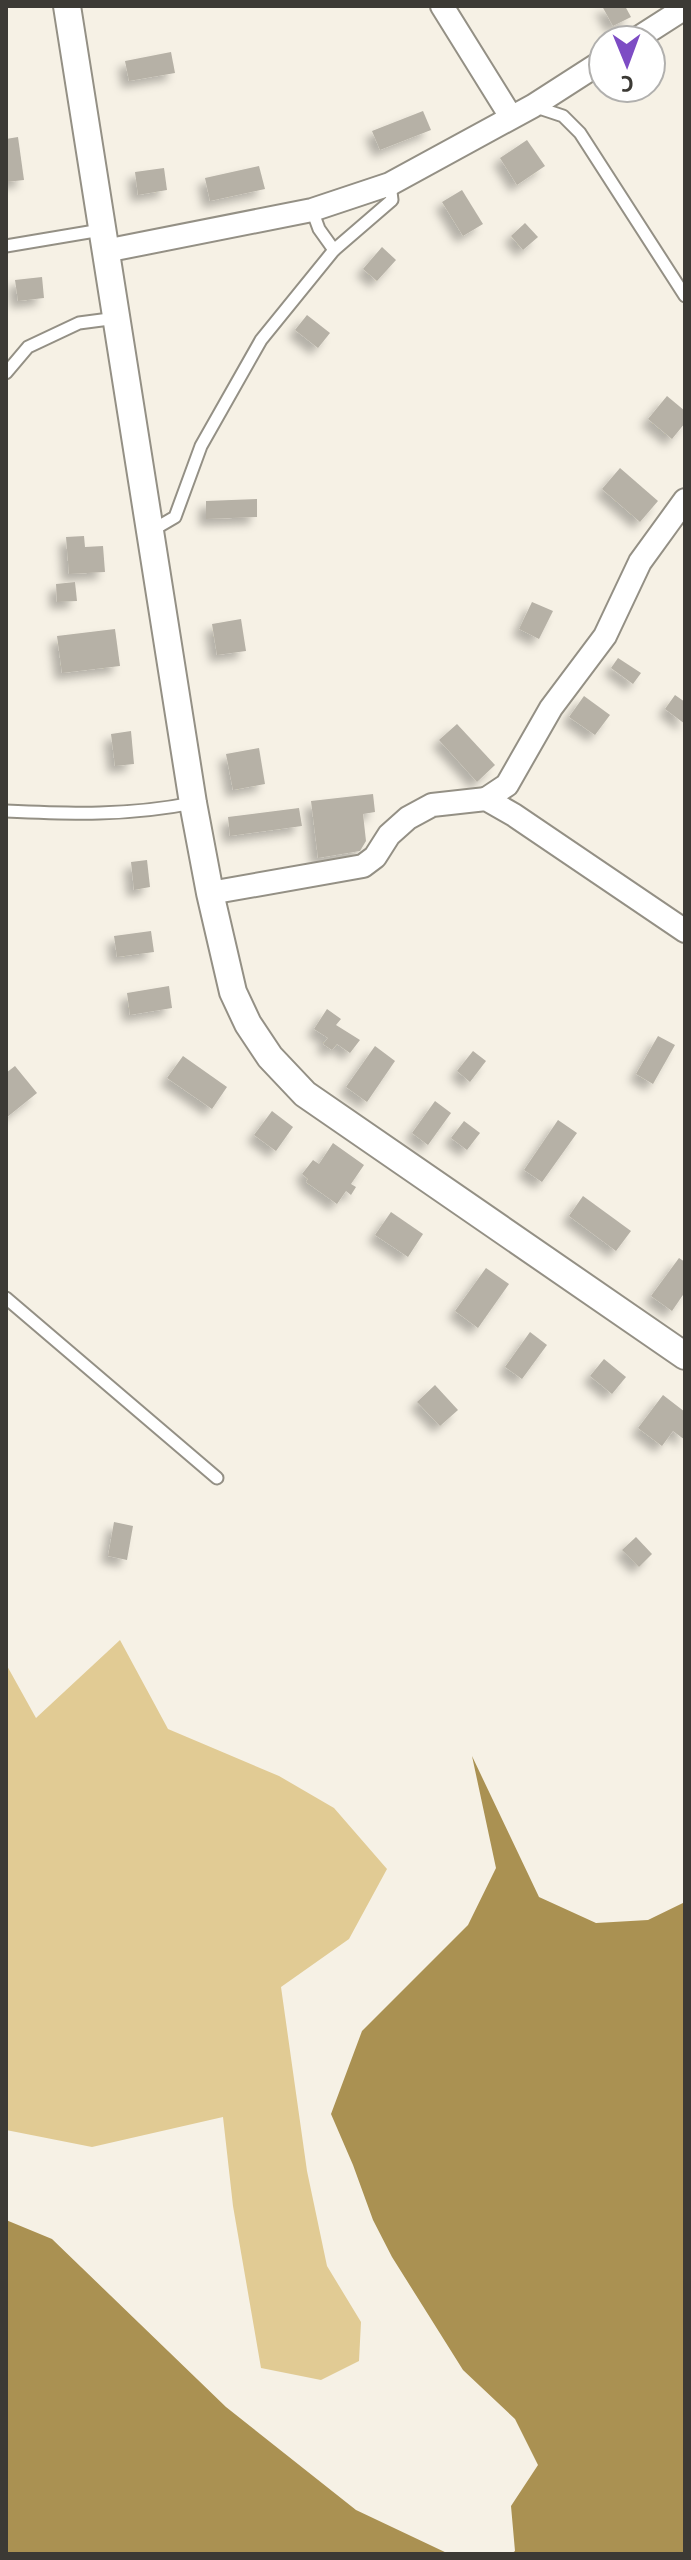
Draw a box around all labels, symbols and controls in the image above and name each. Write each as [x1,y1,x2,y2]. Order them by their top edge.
north arrow [587,24,667,104]
text: С [621,70,634,98]

